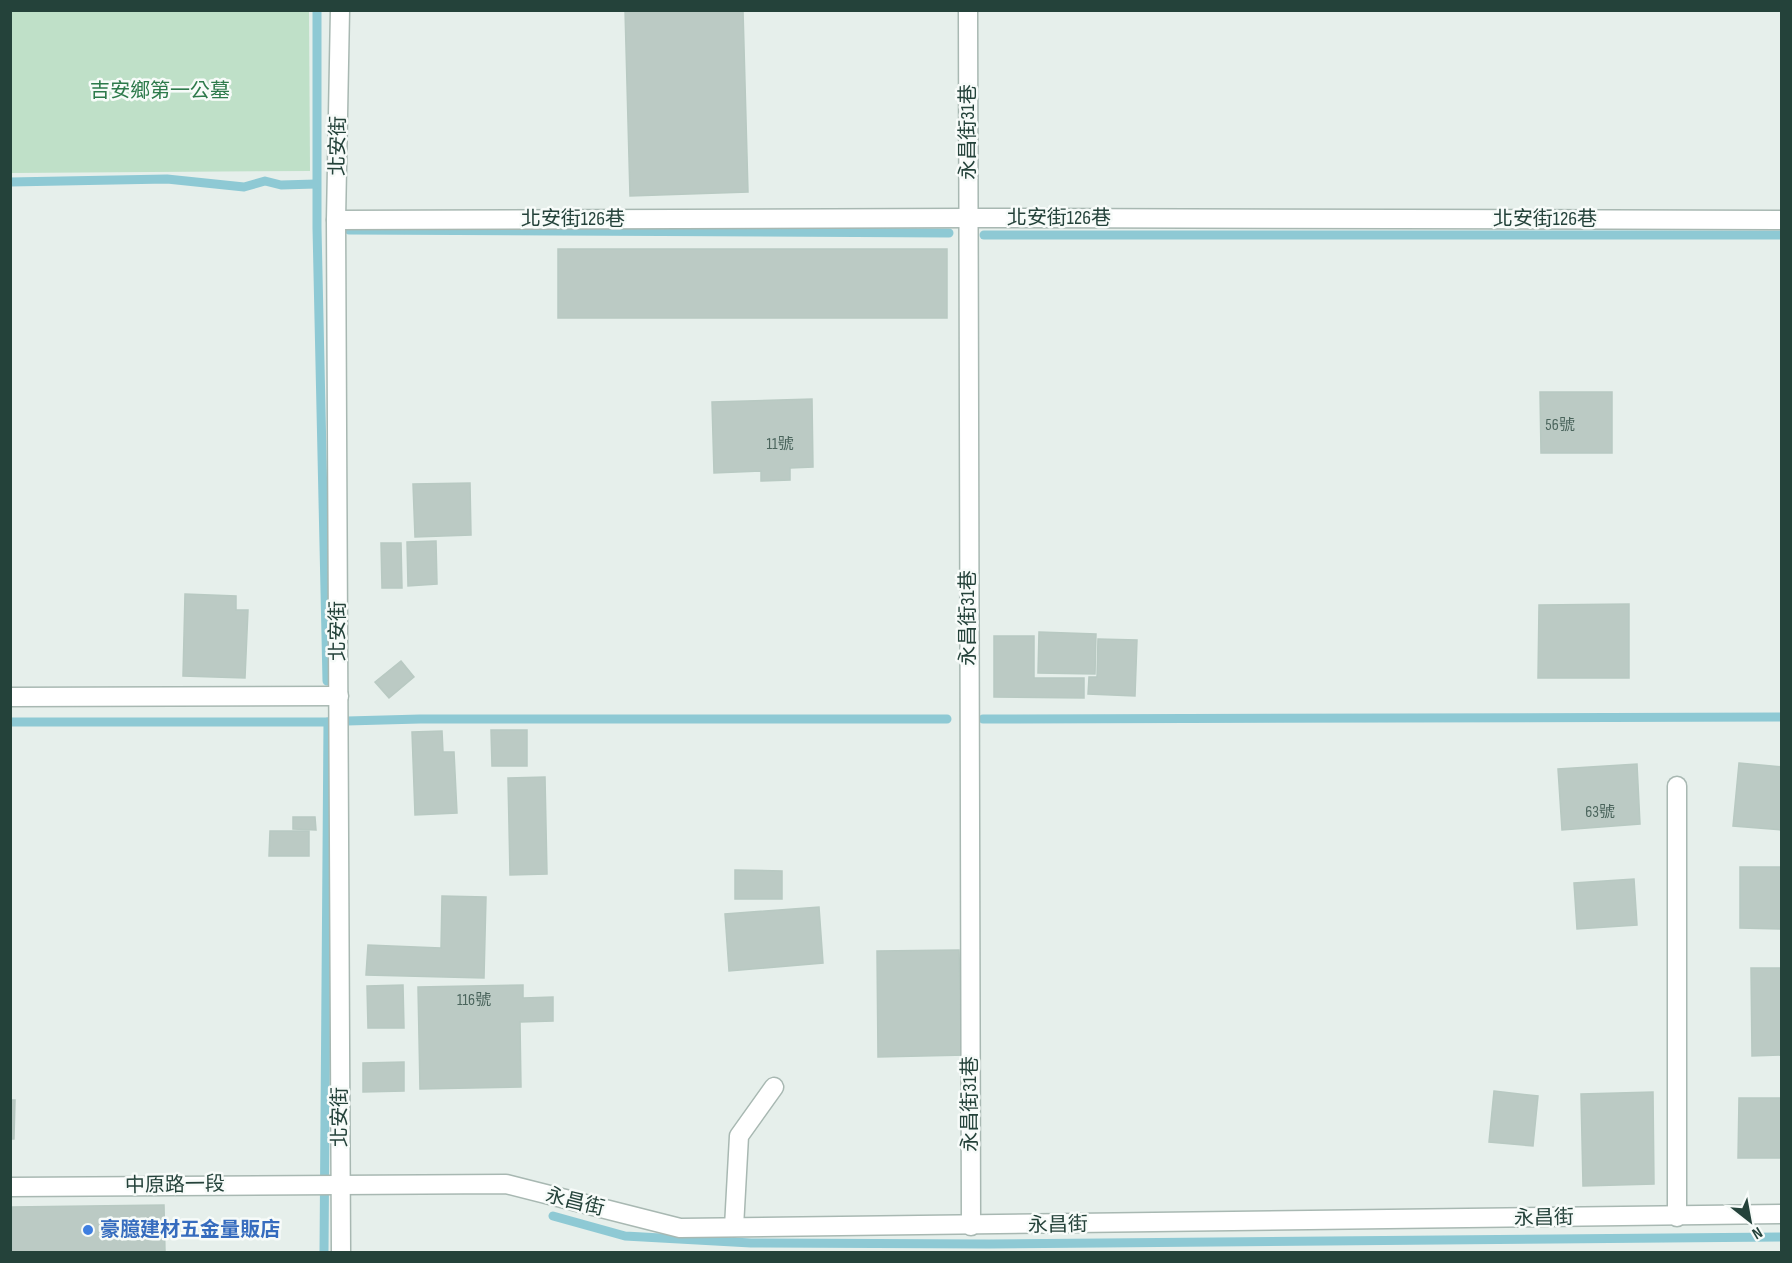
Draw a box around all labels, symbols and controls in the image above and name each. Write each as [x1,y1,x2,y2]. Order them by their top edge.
park label: 吉安鄉第一公墓 [90,79,230,103]
street label: 永昌街31巷 [956,84,980,180]
street label: 北安街 [325,116,351,176]
street label: 北安街126巷 [1007,206,1111,230]
street label: 北安街126巷 [521,207,625,231]
street label: 北安街126巷 [1493,207,1597,231]
house number: 56號 [1545,416,1575,435]
house number: 11號 [766,435,794,454]
street label: 永昌街31巷 [956,570,980,666]
street label: 北安街 [326,601,350,661]
house number: 63號 [1585,803,1615,822]
house number: 116號 [457,991,491,1010]
street label: 永昌街31巷 [958,1056,982,1152]
street label: 北安街 [328,1087,352,1147]
street label: 中原路一段 [125,1172,225,1198]
street label: 永昌街 [543,1183,607,1221]
north arrow [1720,1191,1780,1251]
street label: 永昌街 [1514,1205,1574,1231]
street label: 永昌街 [1028,1212,1088,1238]
place label: 豪臆建材五金量販店 [100,1218,280,1242]
text: N [1748,1222,1766,1243]
marker: 豪臆建材五金量販店 [81,1223,95,1237]

